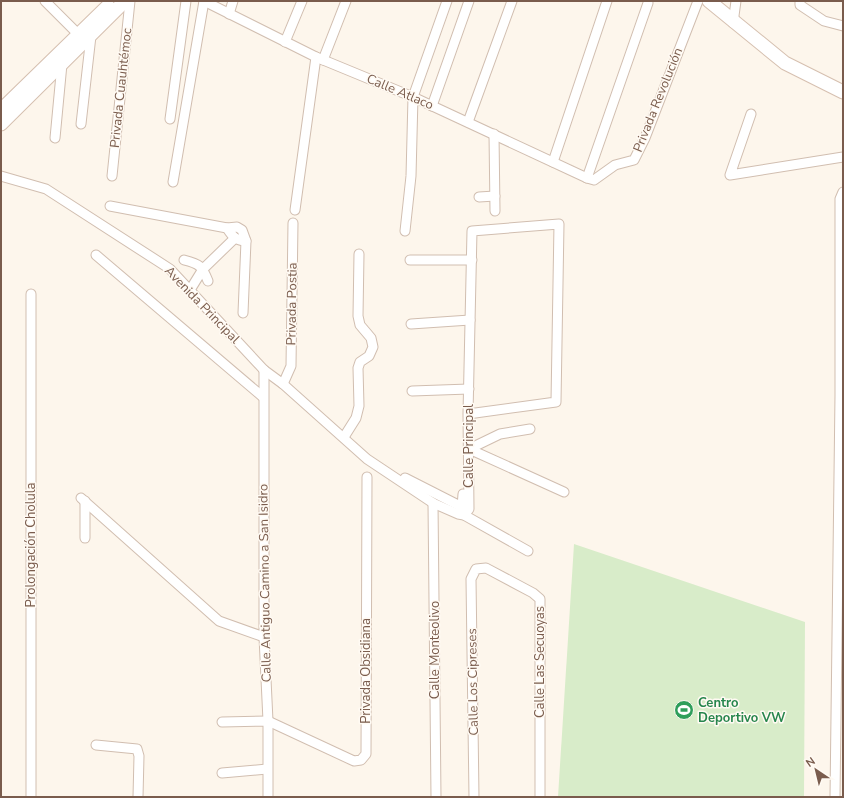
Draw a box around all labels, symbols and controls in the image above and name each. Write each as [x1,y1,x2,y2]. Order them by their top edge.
street label: Privada Cuauhtémoc [106,27,136,149]
street label: Privada Revolución [629,45,687,155]
street label: Calle Atlaco [364,70,436,114]
street label: Avenida Principal [160,262,244,348]
street label: Privada Postia [282,262,302,346]
street label: Calle Principal [460,404,478,488]
street label: Prolongación Cholula [22,482,40,608]
street label: Calle Antiguo Camino a San Isidro [254,484,276,682]
street label: Calle Monteolivo [426,601,444,699]
street label: Calle Las Secuoyas [531,606,549,718]
street label: Privada Obsidiana [357,618,375,724]
street label: Calle Los Cipreses [463,628,483,736]
place label: Centro Deportivo VW [698,694,786,727]
sports icon: Centro Deportivo VW [673,699,695,721]
north arrow [796,750,836,790]
text: N [803,754,818,771]

